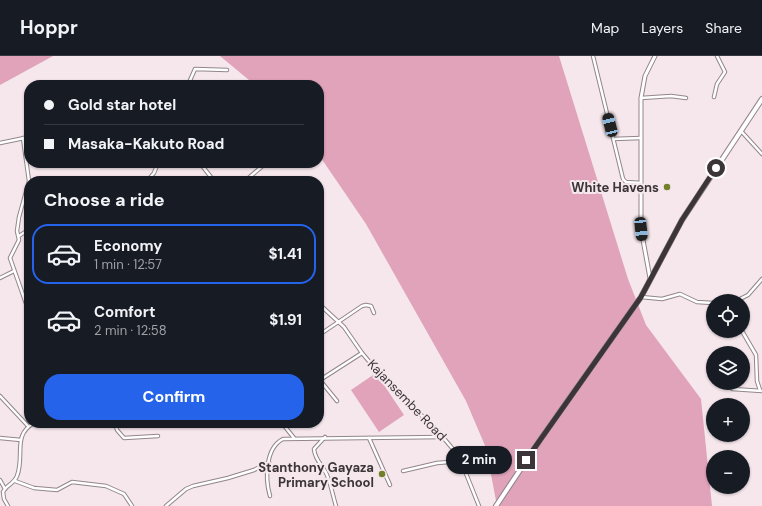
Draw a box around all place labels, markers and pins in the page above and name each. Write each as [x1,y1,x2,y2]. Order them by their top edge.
place label: White Havens [571,179,659,196]
marker: White Havens [662,182,672,192]
place label: Stanthony Gayaza Primary School [258,459,374,491]
marker: Stanthony Gayaza Primary School [377,469,387,479]

